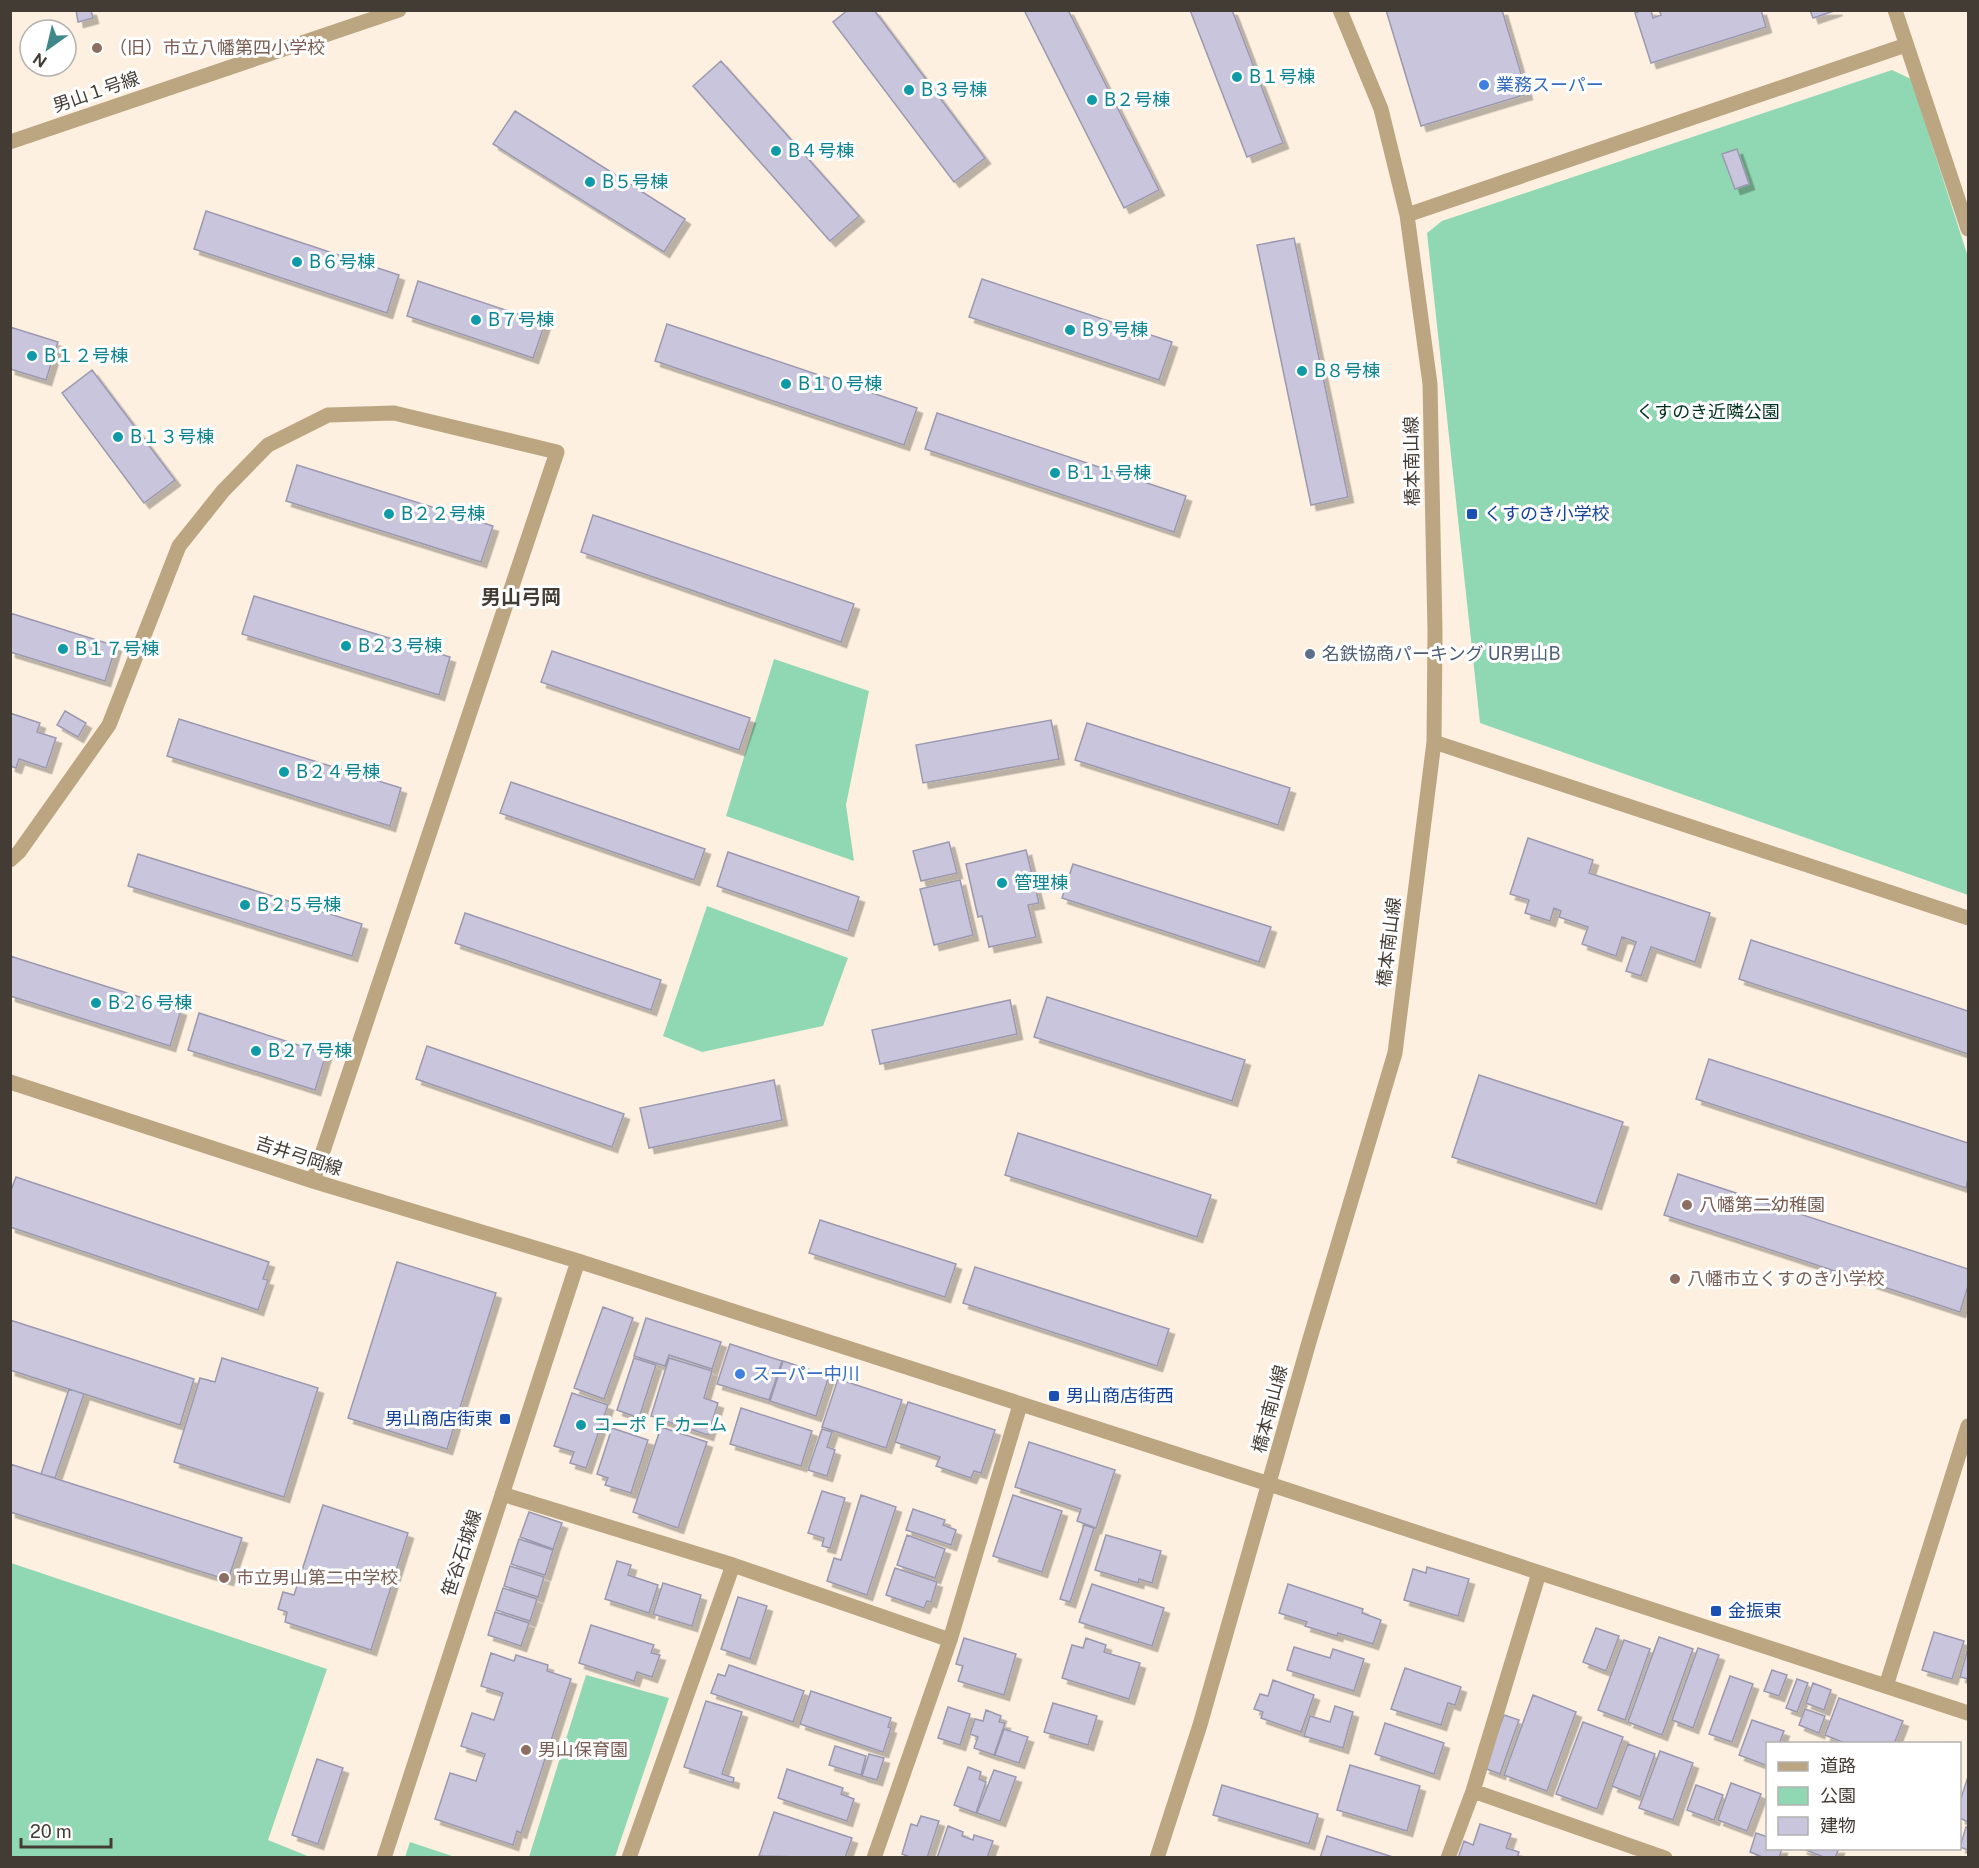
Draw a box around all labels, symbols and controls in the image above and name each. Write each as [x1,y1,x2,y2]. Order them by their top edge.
north arrow [18,18,78,78]
place label: （旧）市立八幡第四小学校 [109,37,325,58]
marker: （旧）市立八幡第四小学校 [90,41,104,55]
text: N [29,49,50,71]
place label: B１号棟 [1249,66,1315,87]
street label: 男山１号線 [50,67,142,116]
marker: B１号棟 [1230,70,1244,84]
place label: 業務スーパー [1496,74,1604,95]
marker: 業務スーパー [1477,78,1491,92]
place label: B３号棟 [921,79,987,100]
marker: B３号棟 [902,83,916,97]
place label: B２号棟 [1104,89,1170,110]
marker: B２号棟 [1085,93,1099,107]
place label: B４号棟 [788,140,854,161]
marker: B４号棟 [769,144,783,158]
place label: B５号棟 [602,171,668,192]
marker: B５号棟 [583,175,597,189]
place label: B６号棟 [309,251,375,272]
marker: B６号棟 [290,255,304,269]
place label: B７号棟 [488,309,554,330]
marker: B７号棟 [469,313,483,327]
place label: B９号棟 [1082,319,1148,340]
marker: B９号棟 [1063,323,1077,337]
place label: B１２号棟 [44,345,128,366]
marker: B１２号棟 [25,349,39,363]
place label: B８号棟 [1314,360,1380,381]
marker: B８号棟 [1295,364,1309,378]
place label: B１０号棟 [798,373,882,394]
marker: B１０号棟 [779,377,793,391]
park label: くすのき近隣公園 [1636,401,1780,422]
street label: 橋本南山線 [1400,416,1423,506]
place label: B１３号棟 [130,426,214,447]
marker: B１３号棟 [111,430,125,444]
place label: B１１号棟 [1067,462,1151,483]
marker: B１１号棟 [1048,466,1062,480]
place label: B２２号棟 [401,503,485,524]
place label: くすのき小学校 [1484,503,1609,524]
marker: B２２号棟 [382,507,396,521]
marker: くすのき小学校 [1465,507,1479,521]
district label: 男山弓岡 [481,585,561,609]
place label: B２３号棟 [358,635,442,656]
place label: B１７号棟 [75,638,159,659]
marker: B２３号棟 [339,639,353,653]
marker: B１７号棟 [56,642,70,656]
place label: 名鉄協商パーキング UR男山B [1322,643,1561,664]
marker: 名鉄協商パーキング UR男山B [1303,647,1317,661]
place label: B２４号棟 [296,761,380,782]
marker: B２４号棟 [277,765,291,779]
place label: 管理棟 [1014,872,1068,893]
marker: 管理棟 [995,876,1009,890]
place label: B２５号棟 [257,894,341,915]
street label: 橋本南山線 [1373,896,1404,988]
marker: B２５号棟 [238,898,252,912]
place label: B２６号棟 [108,992,192,1013]
marker: B２６号棟 [89,996,103,1010]
place label: B２７号棟 [268,1040,352,1061]
marker: B２７号棟 [249,1044,263,1058]
street label: 吉井弓岡線 [253,1132,345,1179]
place label: 八幡第二幼稚園 [1699,1194,1825,1215]
marker: 八幡第二幼稚園 [1680,1198,1694,1212]
place label: 八幡市立くすのき小学校 [1687,1268,1884,1289]
marker: 八幡市立くすのき小学校 [1668,1272,1682,1286]
place label: スーパー中川 [752,1363,860,1384]
street label: 橋本南山線 [1248,1363,1291,1455]
marker: スーパー中川 [733,1367,747,1381]
place label: 男山商店街西 [1066,1385,1174,1406]
marker: 男山商店街西 [1047,1389,1061,1403]
place label: 男山商店街東 [385,1408,493,1429]
marker: 男山商店街東 [498,1412,512,1426]
place label: コーポ Ｆ カーム [593,1414,727,1435]
marker: コーポ Ｆ カーム [574,1418,588,1432]
street label: 笹谷石城線 [438,1507,485,1599]
place label: 市立男山第二中学校 [236,1567,398,1588]
marker: 市立男山第二中学校 [217,1571,231,1585]
place label: 金振東 [1728,1600,1782,1621]
marker: 金振東 [1709,1604,1723,1618]
place label: 男山保育園 [538,1739,628,1760]
legend [1766,1742,1961,1850]
marker: 男山保育園 [519,1743,533,1757]
text: 道路 [1820,1755,1856,1776]
text: 公園 [1820,1785,1856,1806]
scale bar [21,1811,111,1849]
text: 建物 [1820,1815,1856,1836]
text: 20 m [30,1821,72,1842]

